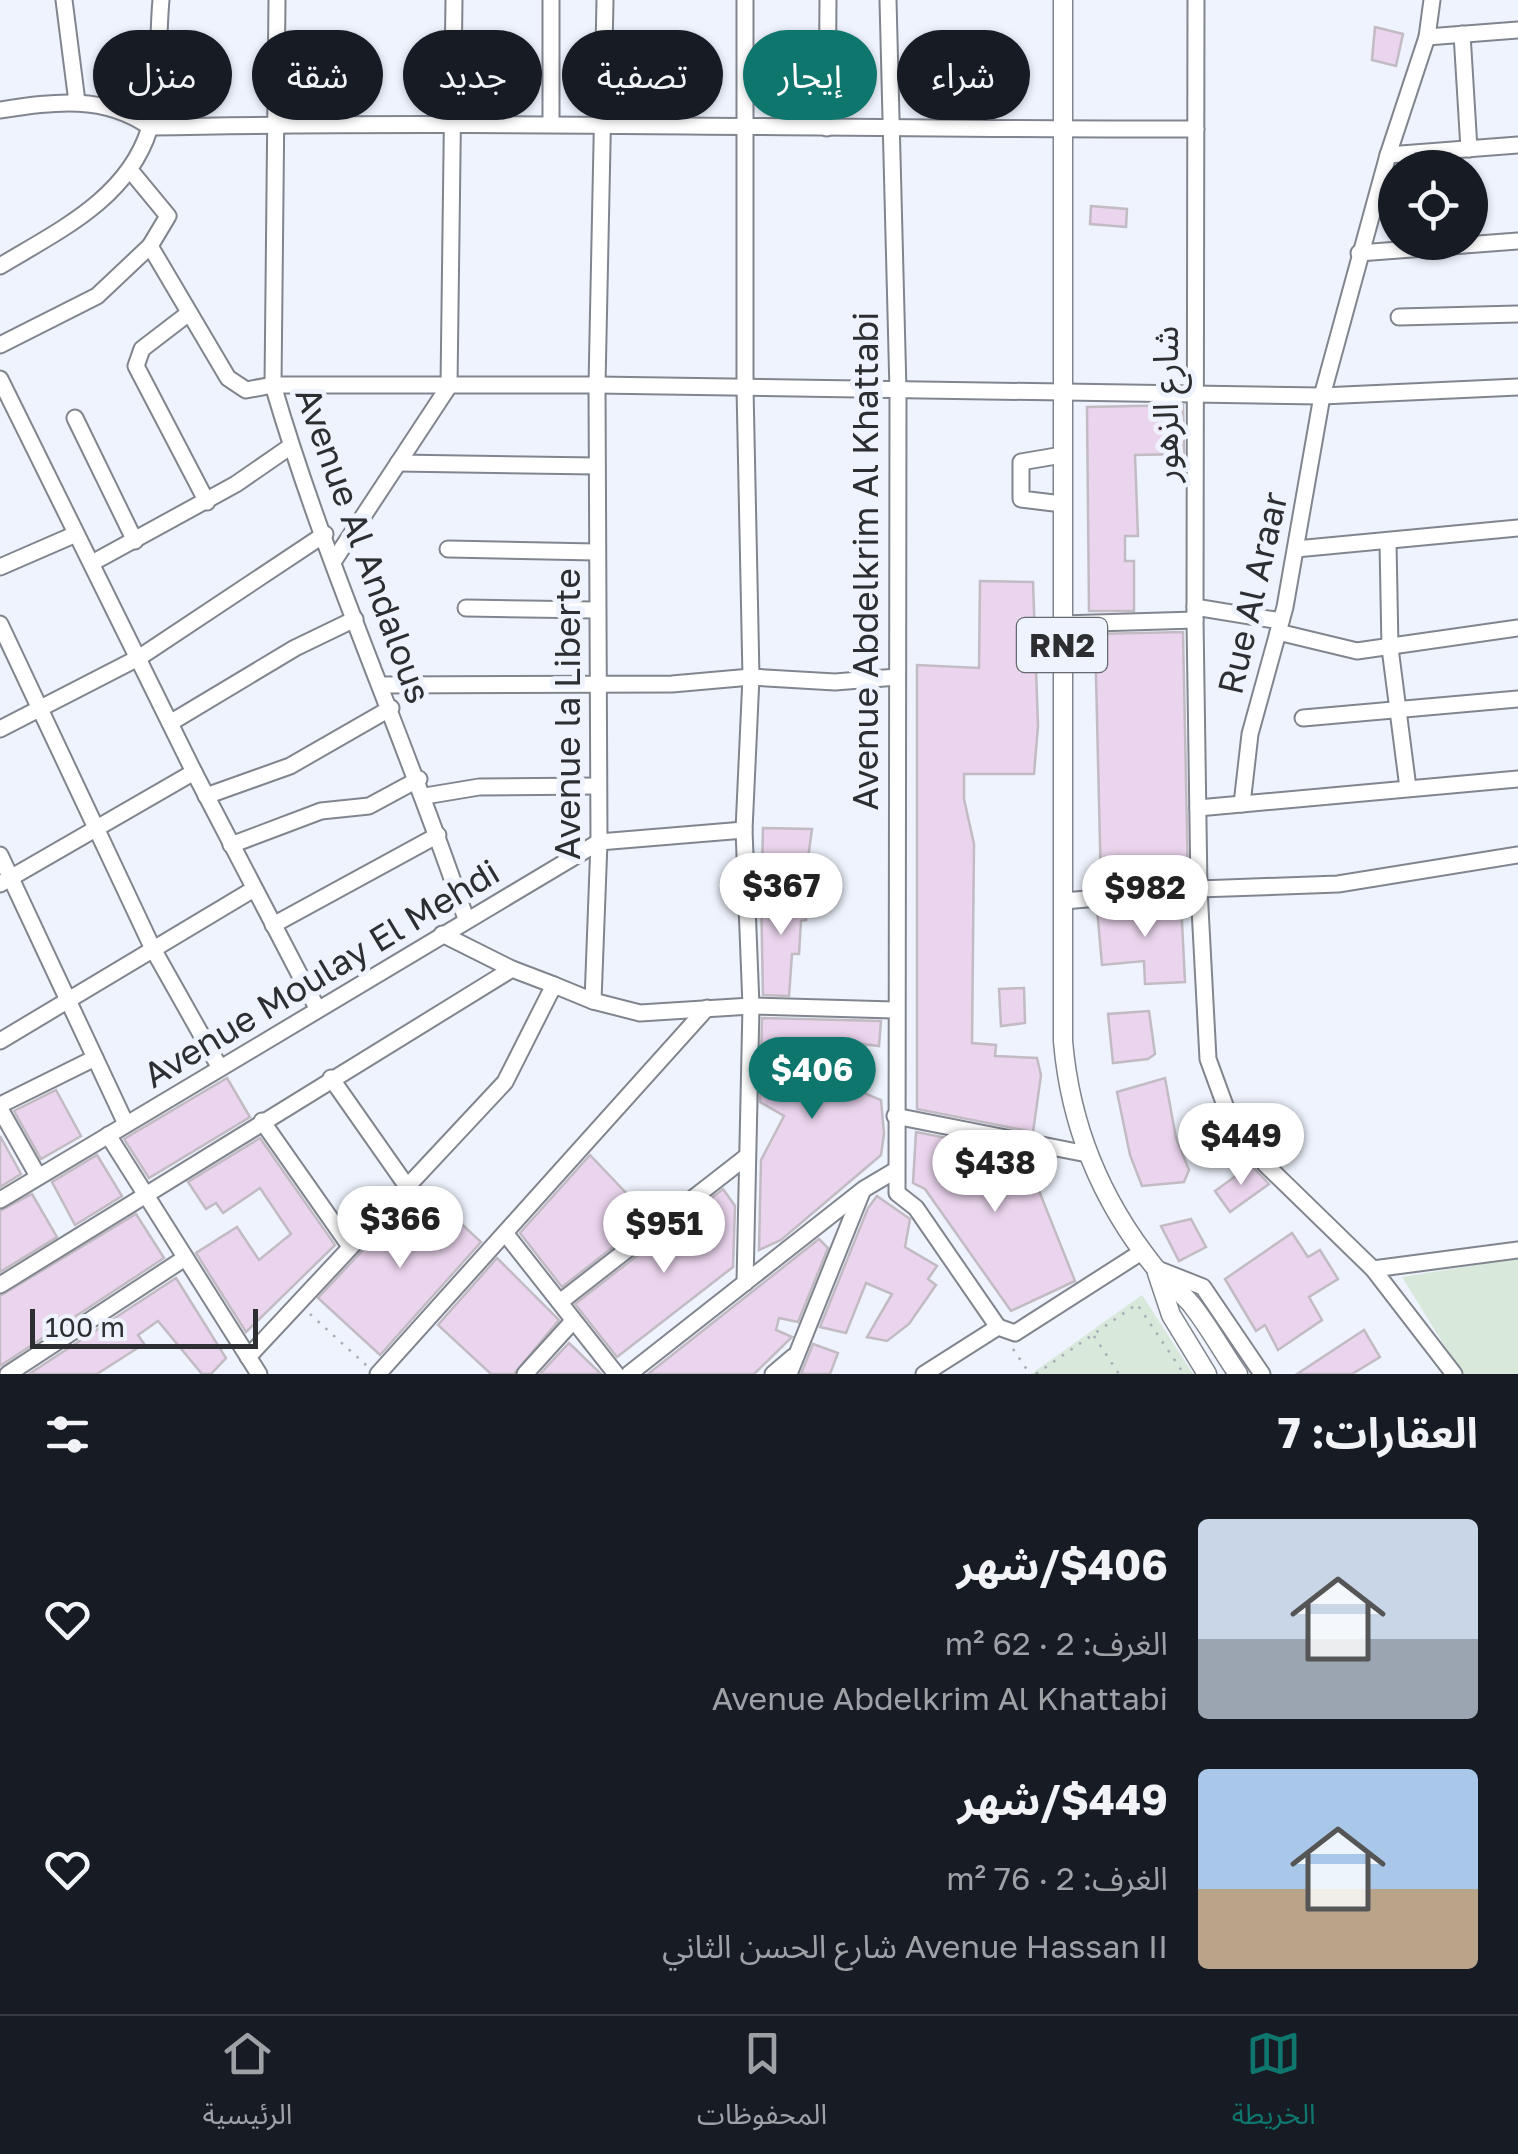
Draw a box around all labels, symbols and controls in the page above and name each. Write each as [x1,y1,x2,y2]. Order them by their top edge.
chip: منزل [93,30,232,120]
chip: شقة [252,30,383,120]
chip: جديد [403,30,542,120]
chip: تصفية [562,30,723,120]
chip: إيجار [743,30,877,120]
chip: شراء [897,30,1030,120]
map controls [1378,150,1488,260]
button: locate [1378,150,1488,260]
street label: Avenue Abdelkrim Al Khattabi [844,312,886,810]
street label: شارع الزهور [1144,326,1192,483]
street label: Avenue Al Andalous [287,381,441,709]
street label: Rue Al Araar [1208,488,1296,698]
street label: Avenue la Liberte [546,568,588,860]
road number: RN2 [1017,618,1107,672]
street label: Avenue Moulay El Mehdi [136,850,506,1096]
pin: $367 [722,853,840,938]
pin: $982 [1086,855,1204,940]
text: $367 [742,866,820,904]
text: $982 [1104,868,1186,906]
pin: $406 [753,1037,871,1122]
text: $406 [771,1050,853,1088]
pin: $449 [1182,1103,1300,1188]
text: $449 [1200,1116,1282,1154]
pin: $438 [936,1130,1054,1215]
text: $438 [954,1143,1036,1181]
pin: $366 [341,1186,459,1271]
pin: $951 [605,1191,723,1276]
text: $366 [359,1199,441,1237]
text: $951 [625,1204,703,1242]
scale bar [30,1304,258,1348]
text: 100 m [45,1310,125,1343]
icon: filters [40,1407,95,1462]
text: العقارات: 7 [1278,1407,1478,1457]
text: $406/شهر [957,1539,1168,1589]
icon: home [1278,1559,1398,1679]
icon: heart [40,1592,95,1647]
text: الغرف: 2 · 62 m² [945,1624,1168,1662]
text: Avenue Abdelkrim Al Khattabi [712,1679,1168,1717]
text: $449/شهر [958,1774,1168,1824]
icon: home [1278,1809,1398,1929]
icon: heart [40,1842,95,1897]
text: الغرف: 2 · 76 m² [946,1859,1168,1897]
text: Avenue Hassan II شارع الحسن الثاني [662,1927,1168,1965]
tab: الرئيسية [202,2026,292,2145]
tab: المحفوظات [697,2026,827,2145]
tab: الخريطة [1232,2026,1316,2145]

